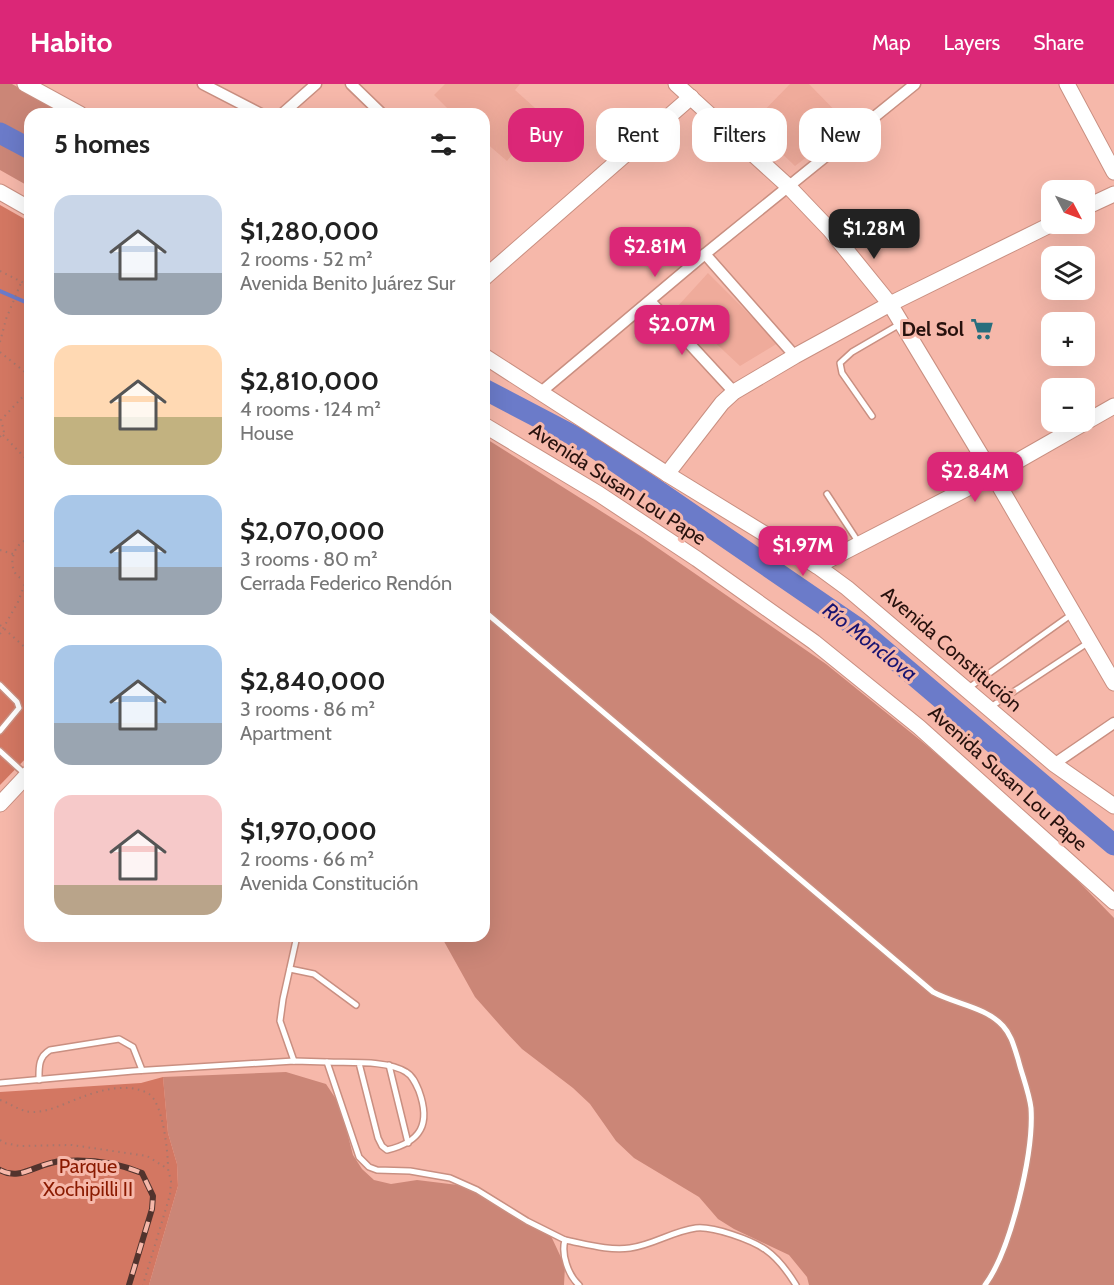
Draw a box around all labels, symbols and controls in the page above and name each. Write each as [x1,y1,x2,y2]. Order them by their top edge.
text: Habito [30,25,112,59]
text: Map [872,30,911,55]
text: Layers [944,30,1000,55]
text: Share [1033,30,1084,55]
chip: Buy [508,108,584,162]
chip: Rent [596,108,680,162]
chip: Filters [692,108,787,162]
chip: New [799,108,881,162]
text: 5 homes [54,128,150,160]
icon: filters [427,128,460,161]
north arrow [1041,180,1095,234]
map controls [1041,180,1095,432]
pin: $1.28M [825,209,923,260]
text: $1,280,000 [240,215,379,247]
text: $1.28M [843,216,905,240]
icon: home [102,219,174,291]
pin: $2.81M [606,227,704,278]
text: $2.81M [624,234,686,258]
button: layers [1041,246,1095,300]
text: 2 rooms · 52 m² [240,247,373,271]
text: Avenida Benito Juárez Sur [240,271,455,295]
pin: $2.07M [633,305,731,356]
text: $2.07M [648,312,716,336]
button: + [1041,312,1095,366]
supermarket icon: Del Sol [969,316,995,342]
place label: Del Sol [901,317,964,341]
text: $2,810,000 [240,365,379,397]
icon: home [102,369,174,441]
button: − [1041,378,1095,432]
text: 4 rooms · 124 m² [240,397,381,421]
street label: Avenida Susan Lou Pape [525,418,711,550]
text: House [240,421,294,445]
pin: $2.84M [926,452,1024,503]
text: $2.84M [941,459,1009,483]
text: $2,070,000 [240,515,385,547]
icon: home [102,519,174,591]
pin: $1.97M [754,526,852,577]
text: $1.97M [773,533,833,557]
text: 3 rooms · 80 m² [240,547,378,571]
text: Cerrada Federico Rendón [240,571,452,595]
street label: Avenida Constitución [877,581,1027,717]
water label: Río Monclova [818,597,923,686]
text: $2,840,000 [240,665,386,697]
icon: home [102,669,174,741]
text: 3 rooms · 86 m² [240,697,375,721]
street label: Avenida Susan Lou Pape [924,700,1092,856]
text: Apartment [240,721,332,745]
text: $1,970,000 [240,815,377,847]
icon: home [102,819,174,891]
text: 2 rooms · 66 m² [240,847,374,871]
text: Avenida Constitución [240,871,418,895]
park label: Parque Xochipilli II [43,1154,133,1201]

